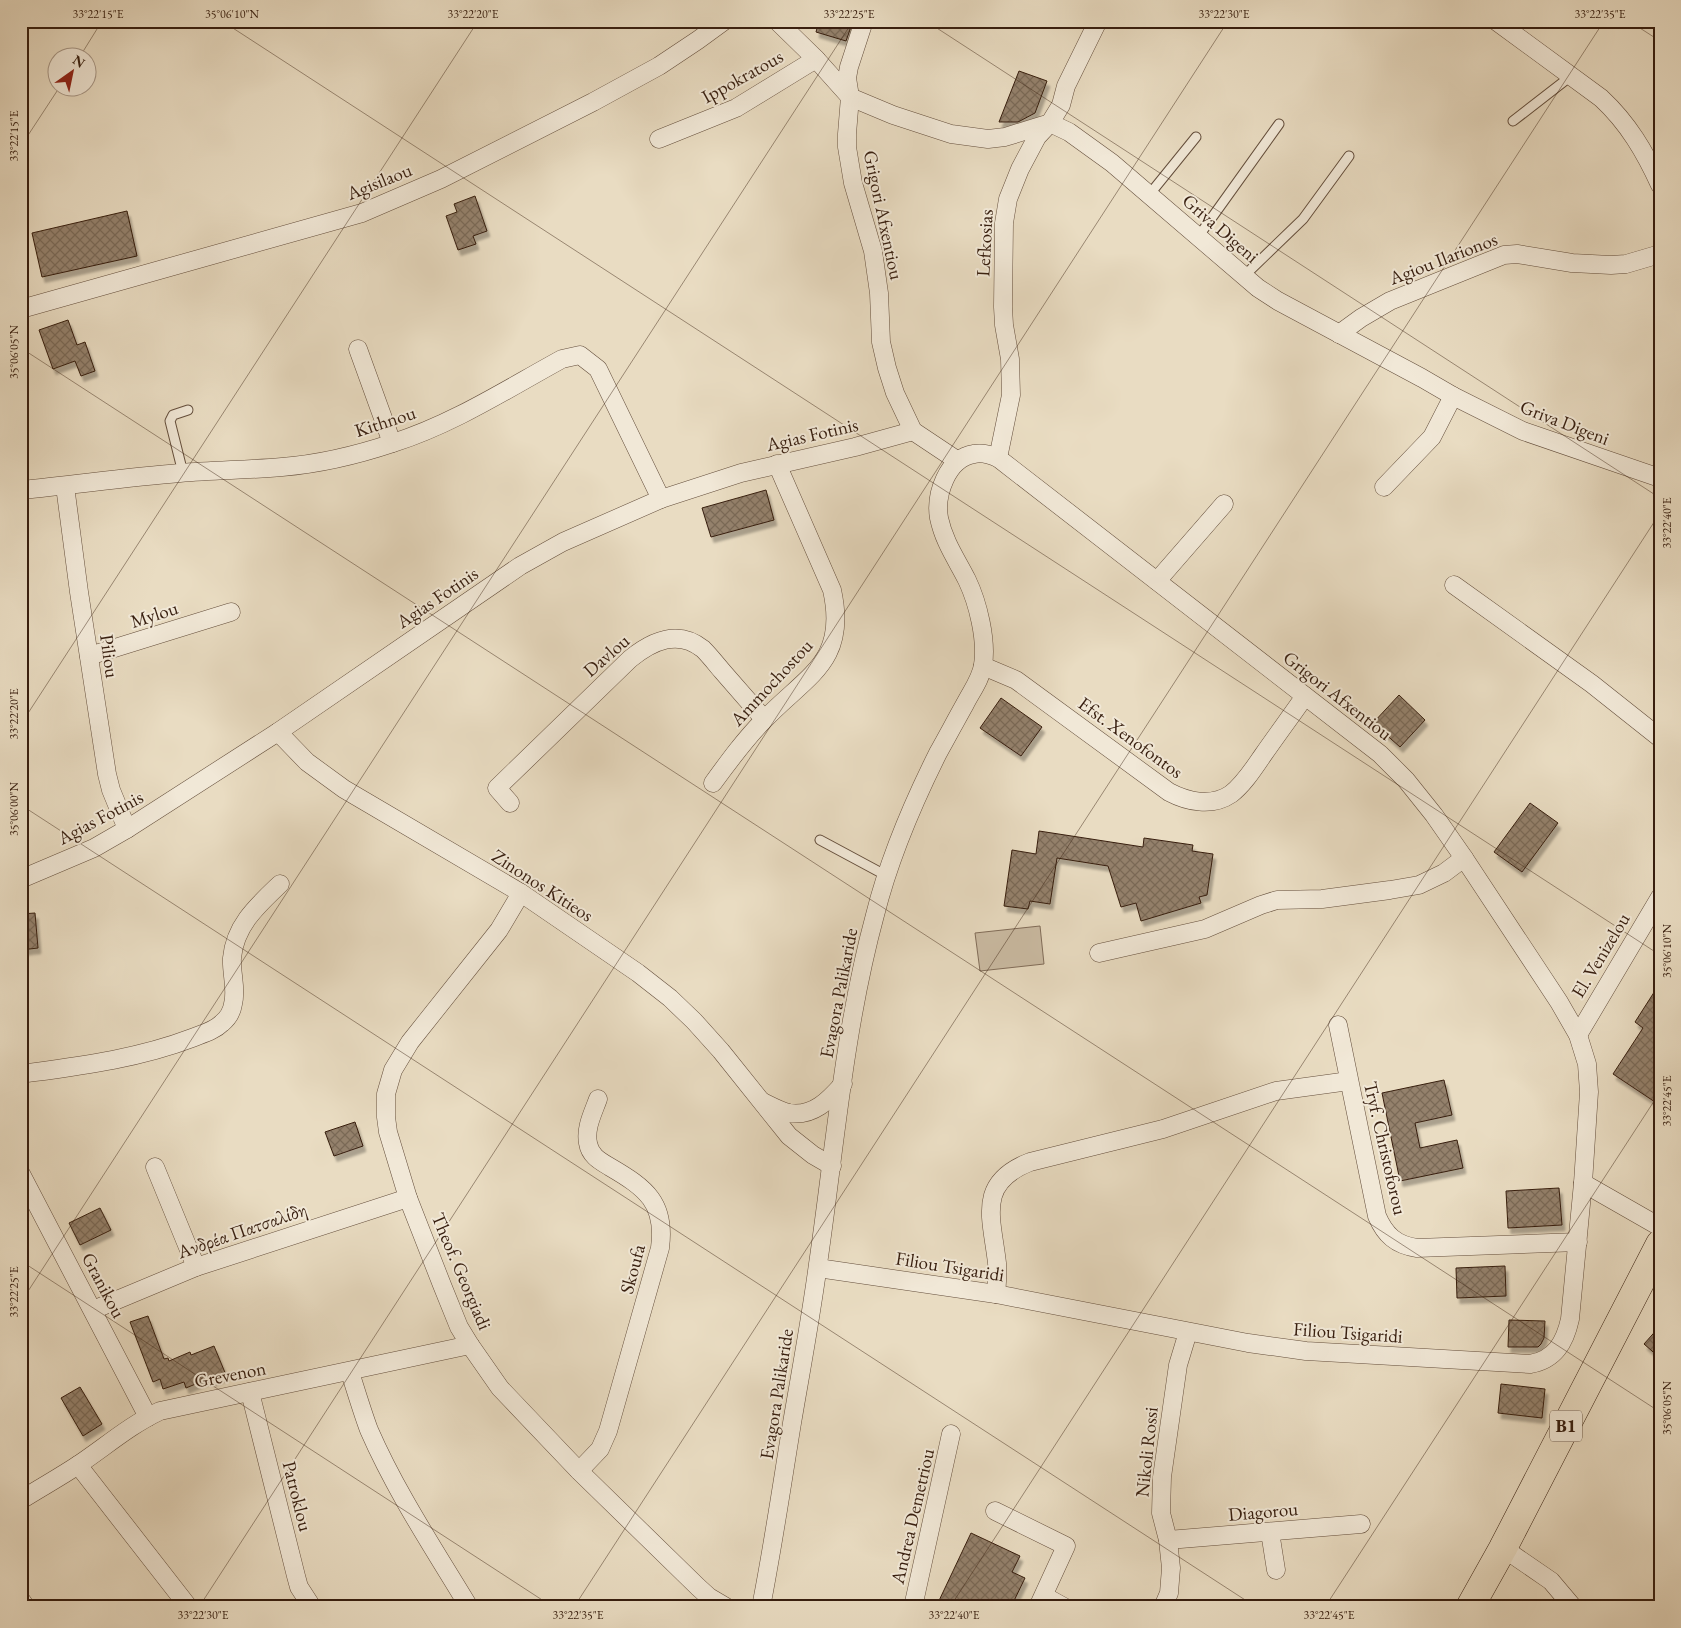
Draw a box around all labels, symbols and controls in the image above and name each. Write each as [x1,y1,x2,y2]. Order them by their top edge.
text: 33°22'15"E [72,6,124,22]
text: 35°06'10"N [205,6,259,22]
text: 33°22'20"E [447,6,499,22]
text: 33°22'25"E [823,6,875,22]
text: 33°22'30"E [1198,6,1250,22]
text: 33°22'35"E [1574,6,1626,22]
street label: Ippokratous [697,44,788,109]
north arrow [48,48,98,98]
text: N [69,50,89,72]
text: 33°22'15"E [6,110,22,162]
street label: Grigori Afxentiou [858,148,909,282]
street label: Agisilaou [342,157,416,206]
street label: Griva Digeni [1177,188,1264,269]
street label: Lefkosias [970,209,999,277]
street label: Agiou Ilarionos [1385,226,1501,291]
text: 35°06'05"N [6,325,22,379]
street label: Griva Digeni [1517,394,1613,451]
street label: Kithnou [351,400,419,443]
street label: Agias Fotinis [763,412,861,457]
text: 33°22'40"E [1659,497,1675,549]
street label: Agias Fotinis [391,561,483,635]
street label: Mylou [127,595,181,634]
street label: Davlou [578,628,635,682]
street label: Piliou [94,633,125,679]
street label: Ammochostou [724,633,818,732]
street label: Grigori Afxentiou [1278,645,1397,746]
text: 33°22'20"E [6,688,22,740]
street label: Efst. Xenofontos [1073,691,1188,784]
text: 35°06'00"N [6,782,22,836]
street label: Agias Fotinis [52,784,147,851]
street label: Zinonos Kitieos [487,843,598,927]
street label: El. Venizelou [1565,908,1636,1002]
text: 35°06'10"N [1659,924,1675,978]
street label: Evagora Palikaride [814,926,863,1060]
text: 33°22'45"E [1659,1075,1675,1127]
street label: Tryf. Christoforou [1358,1079,1413,1217]
street label: Ανδρέα Πατσαλίδη [173,1197,310,1265]
street label: Theof. Georgiadi [426,1209,498,1334]
street label: Skoufa [614,1241,651,1297]
street label: Filiou Tsigaridi [894,1246,1006,1287]
street label: Granikou [76,1248,131,1322]
text: 33°22'25"E [6,1266,22,1318]
street label: Filiou Tsigaridi [1292,1316,1404,1349]
street label: Evagora Palikaride [754,1327,799,1461]
street label: Grevenon [192,1355,268,1394]
text: 35°06'05"N [1659,1381,1675,1435]
street label: Nikoli Rossi [1129,1405,1164,1498]
road number: B1 [1550,1410,1582,1442]
street label: Andrea Demetriou [885,1446,940,1587]
street label: Patroklou [277,1458,318,1534]
street label: Diagorou [1227,1496,1299,1527]
text: 33°22'30"E [177,1607,229,1623]
text: 33°22'35"E [552,1607,604,1623]
text: 33°22'40"E [928,1607,980,1623]
text: 33°22'45"E [1303,1607,1355,1623]

